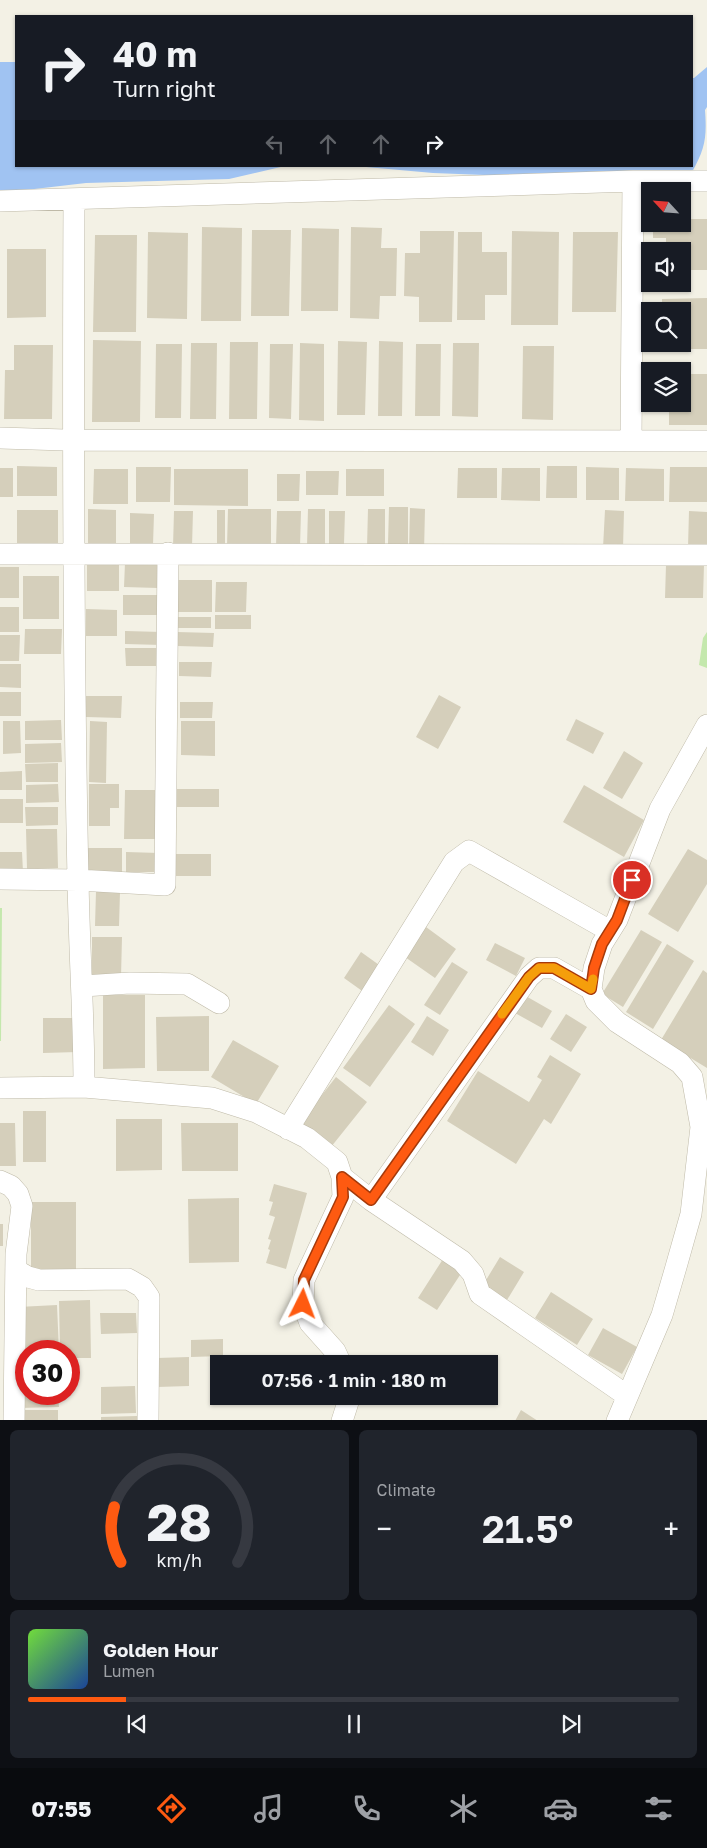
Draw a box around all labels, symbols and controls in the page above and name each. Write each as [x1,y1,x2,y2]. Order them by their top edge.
text: 40 m [113,33,197,75]
icon: right [30,35,95,100]
text: Turn right [113,75,216,102]
icon: left [261,130,289,158]
icon: ahead [314,130,342,158]
icon: ahead [367,130,395,158]
icon: right [420,130,448,158]
north arrow [641,182,691,232]
map controls [641,182,691,412]
button: sound [641,242,691,292]
button: search [641,302,691,352]
button: layers [641,362,691,412]
pin [611,859,653,901]
icon: arrive [618,866,646,894]
position arrow [276,1277,328,1329]
speed limit sign: 30 [15,1340,80,1405]
text: 07:56 · 1 min · 180 m [262,1368,446,1391]
text: Climate [377,1480,436,1500]
text: 28 [147,1490,212,1552]
text: 21.5° [482,1506,573,1551]
text: − [377,1512,392,1545]
text: + [664,1512,679,1545]
text: km/h [157,1549,202,1571]
text: Golden Hour [103,1638,218,1661]
text: Lumen [103,1661,155,1681]
icon: previous [123,1710,151,1738]
icon: pause [340,1710,368,1738]
icon: next [557,1710,585,1738]
icon: directions [154,1791,189,1826]
icon: music [251,1791,286,1826]
icon: phone [349,1791,384,1826]
icon: climate [446,1791,481,1826]
icon: car [543,1791,578,1826]
icon: filters [641,1791,676,1826]
text: 07:55 [31,1795,91,1822]

